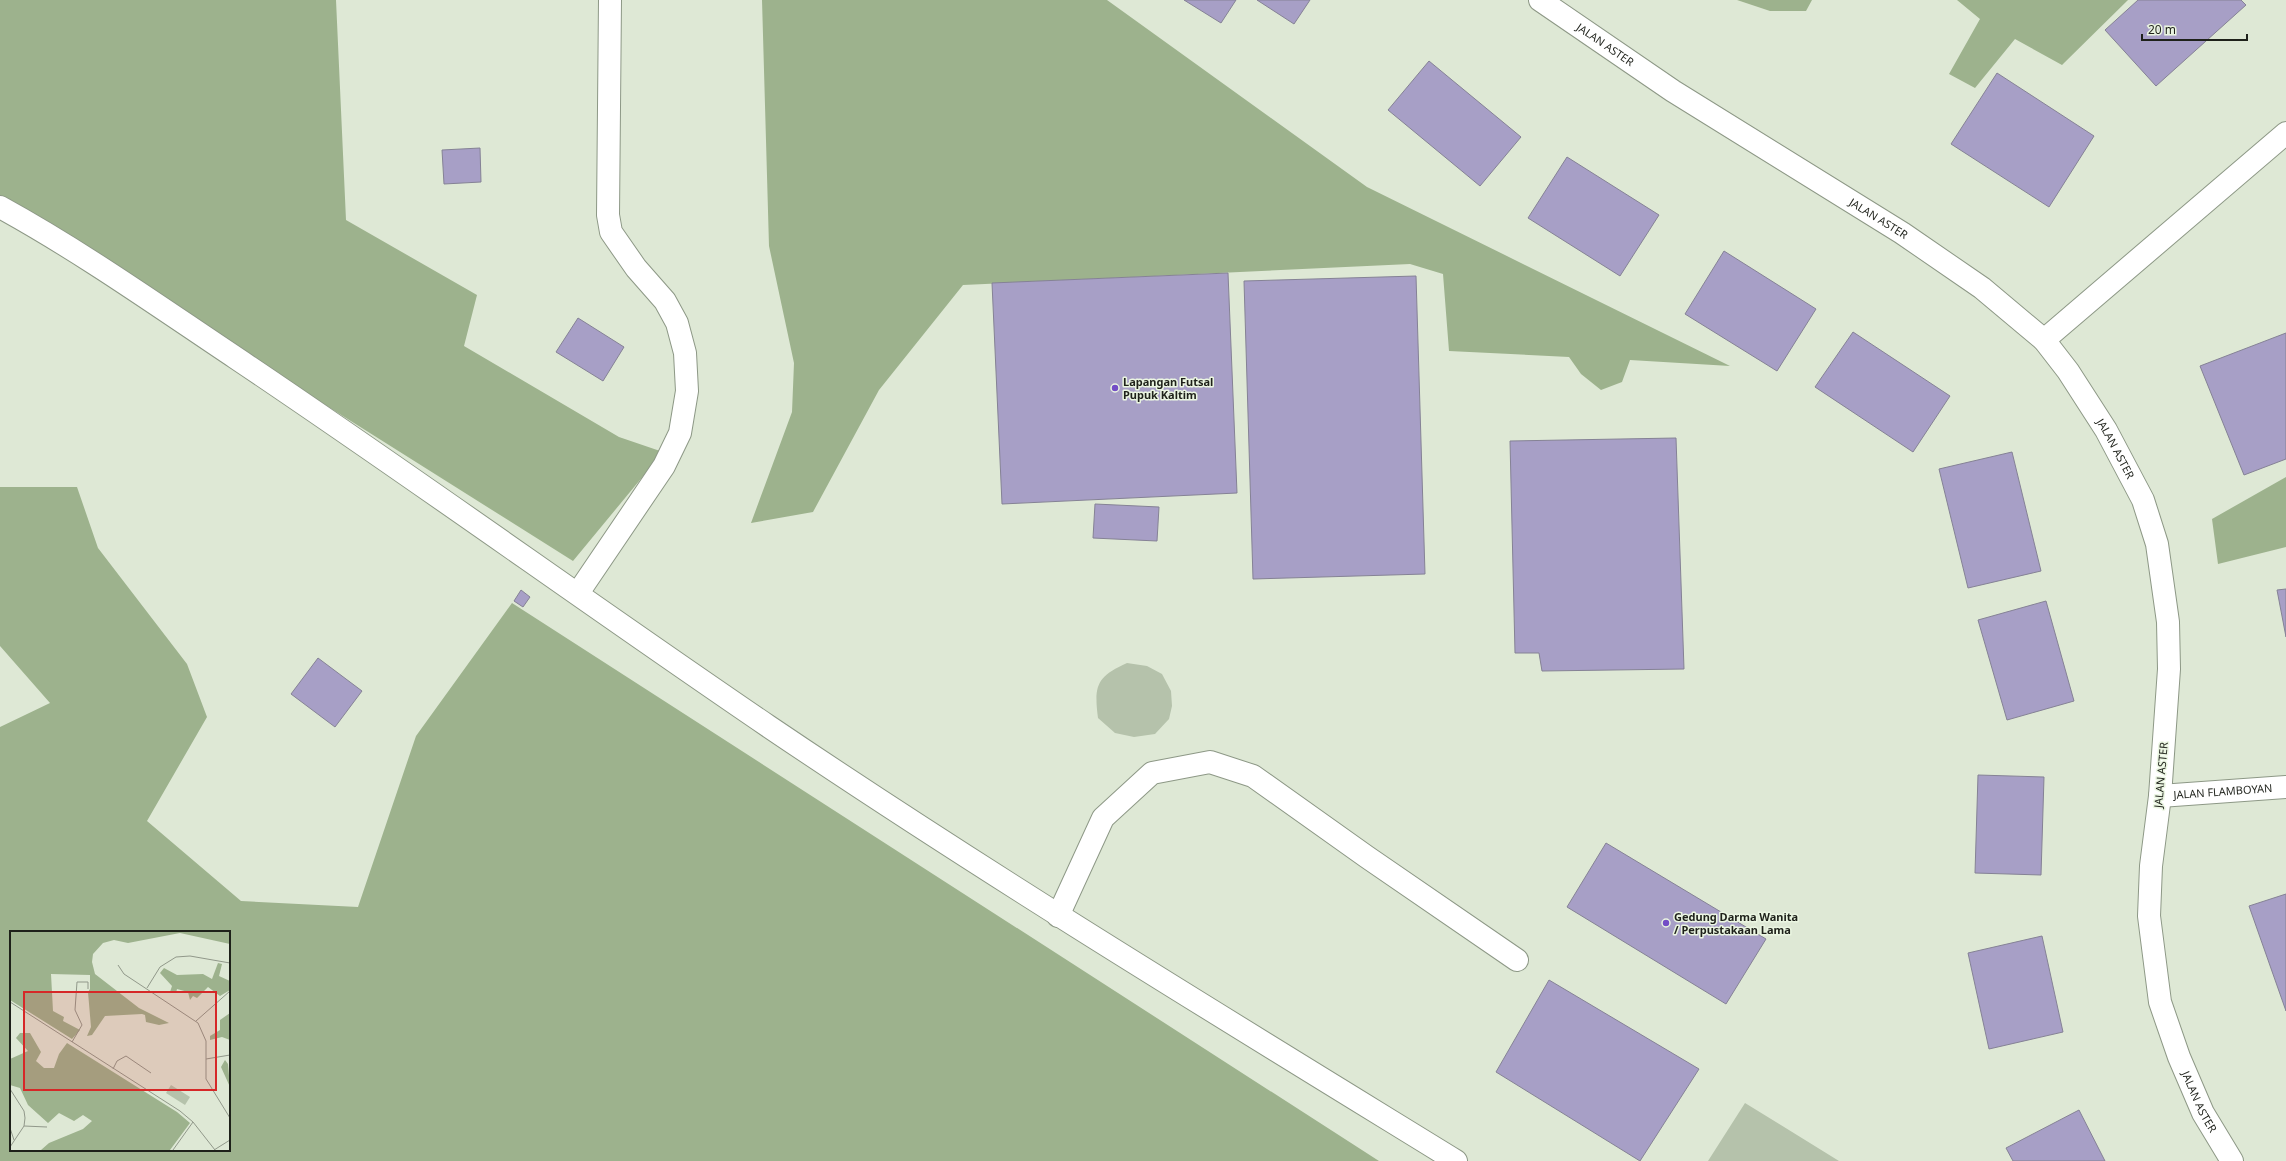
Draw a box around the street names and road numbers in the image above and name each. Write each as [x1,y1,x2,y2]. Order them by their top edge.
street label: JALAN ASTER [1573,19,1637,69]
street label: JALAN ASTER [1846,194,1911,242]
street label: JALAN ASTER [2093,415,2138,481]
street label: JALAN ASTER [2150,741,2171,810]
street label: JALAN FLAMBOYAN [2172,780,2273,802]
street label: JALAN ASTER [2178,1068,2221,1135]

